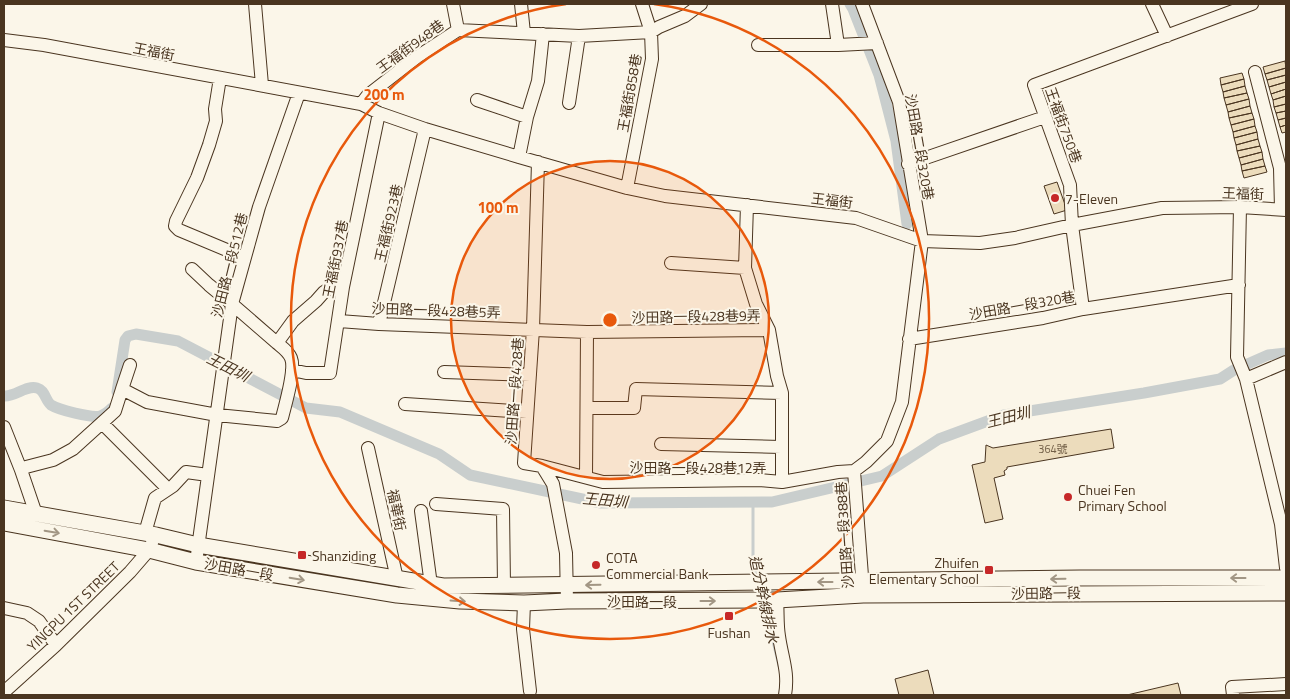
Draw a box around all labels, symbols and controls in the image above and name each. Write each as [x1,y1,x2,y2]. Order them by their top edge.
street label: 王福街948巷 [372,14,448,78]
street label: 王福街 [131,37,177,65]
street label: 王福街858巷 [612,52,646,134]
text: 200 m [363,83,405,106]
street label: 王福街750巷 [1041,84,1087,166]
street label: 沙田路二段320巷 [900,92,940,202]
street label: 王福街923巷 [369,182,407,264]
street label: 王福街 [1222,182,1264,204]
street label: 王福街 [810,187,854,213]
place label: 7-Eleven [1065,188,1118,209]
marker: 7-Eleven [1049,192,1061,204]
text: 100 m [477,196,519,219]
street label: 沙田路一段512巷 [206,210,252,320]
street label: 王福街937巷 [317,218,353,300]
street label: 沙田路一段320巷 [967,285,1077,325]
street label: 沙田路一段428巷5弄 [371,297,501,323]
street label: 沙田路一段428巷9弄 [631,304,761,328]
centre of rings [601,311,619,329]
street label: 沙田路一段428巷 [500,337,528,445]
water label: 王田圳 [203,347,255,388]
water label: 王田圳 [983,400,1035,434]
house number: 364號 [1038,441,1068,457]
street label: 沙田路一段428巷12弄 [629,457,767,478]
place label: Chuei Fen Primary School [1078,479,1167,516]
street label: 沙田路一段388巷 [830,481,858,589]
street label: 福華街 [382,487,412,533]
water label: 王田圳 [582,487,630,514]
marker: Chuei Fen Primary School [1062,491,1074,503]
one-way arrow [43,528,59,537]
place label: Shanziding [312,545,376,566]
place label: COTA Commercial Bank [606,547,709,584]
marker: Shanziding [296,549,308,561]
place label: Zhuifen Elementary School [869,552,979,589]
street label: 沙田路一段 [203,553,275,585]
water label: 追分幹線排水 [743,553,785,646]
street label: YINGPU 1ST STREET [22,556,125,656]
marker: COTA Commercial Bank [590,559,602,571]
marker: Zhuifen Elementary School [983,564,995,576]
one-way arrow [1230,573,1246,583]
one-way arrow [289,574,305,584]
one-way arrow [1050,574,1066,584]
one-way arrow [817,577,834,587]
one-way arrow [585,580,601,590]
street label: 沙田路一段 [1011,582,1081,604]
street label: 沙田路一段 [607,591,677,612]
one-way arrow [450,596,466,605]
one-way arrow [700,596,716,605]
marker: Fushan [723,610,735,622]
place label: Fushan [707,622,751,643]

